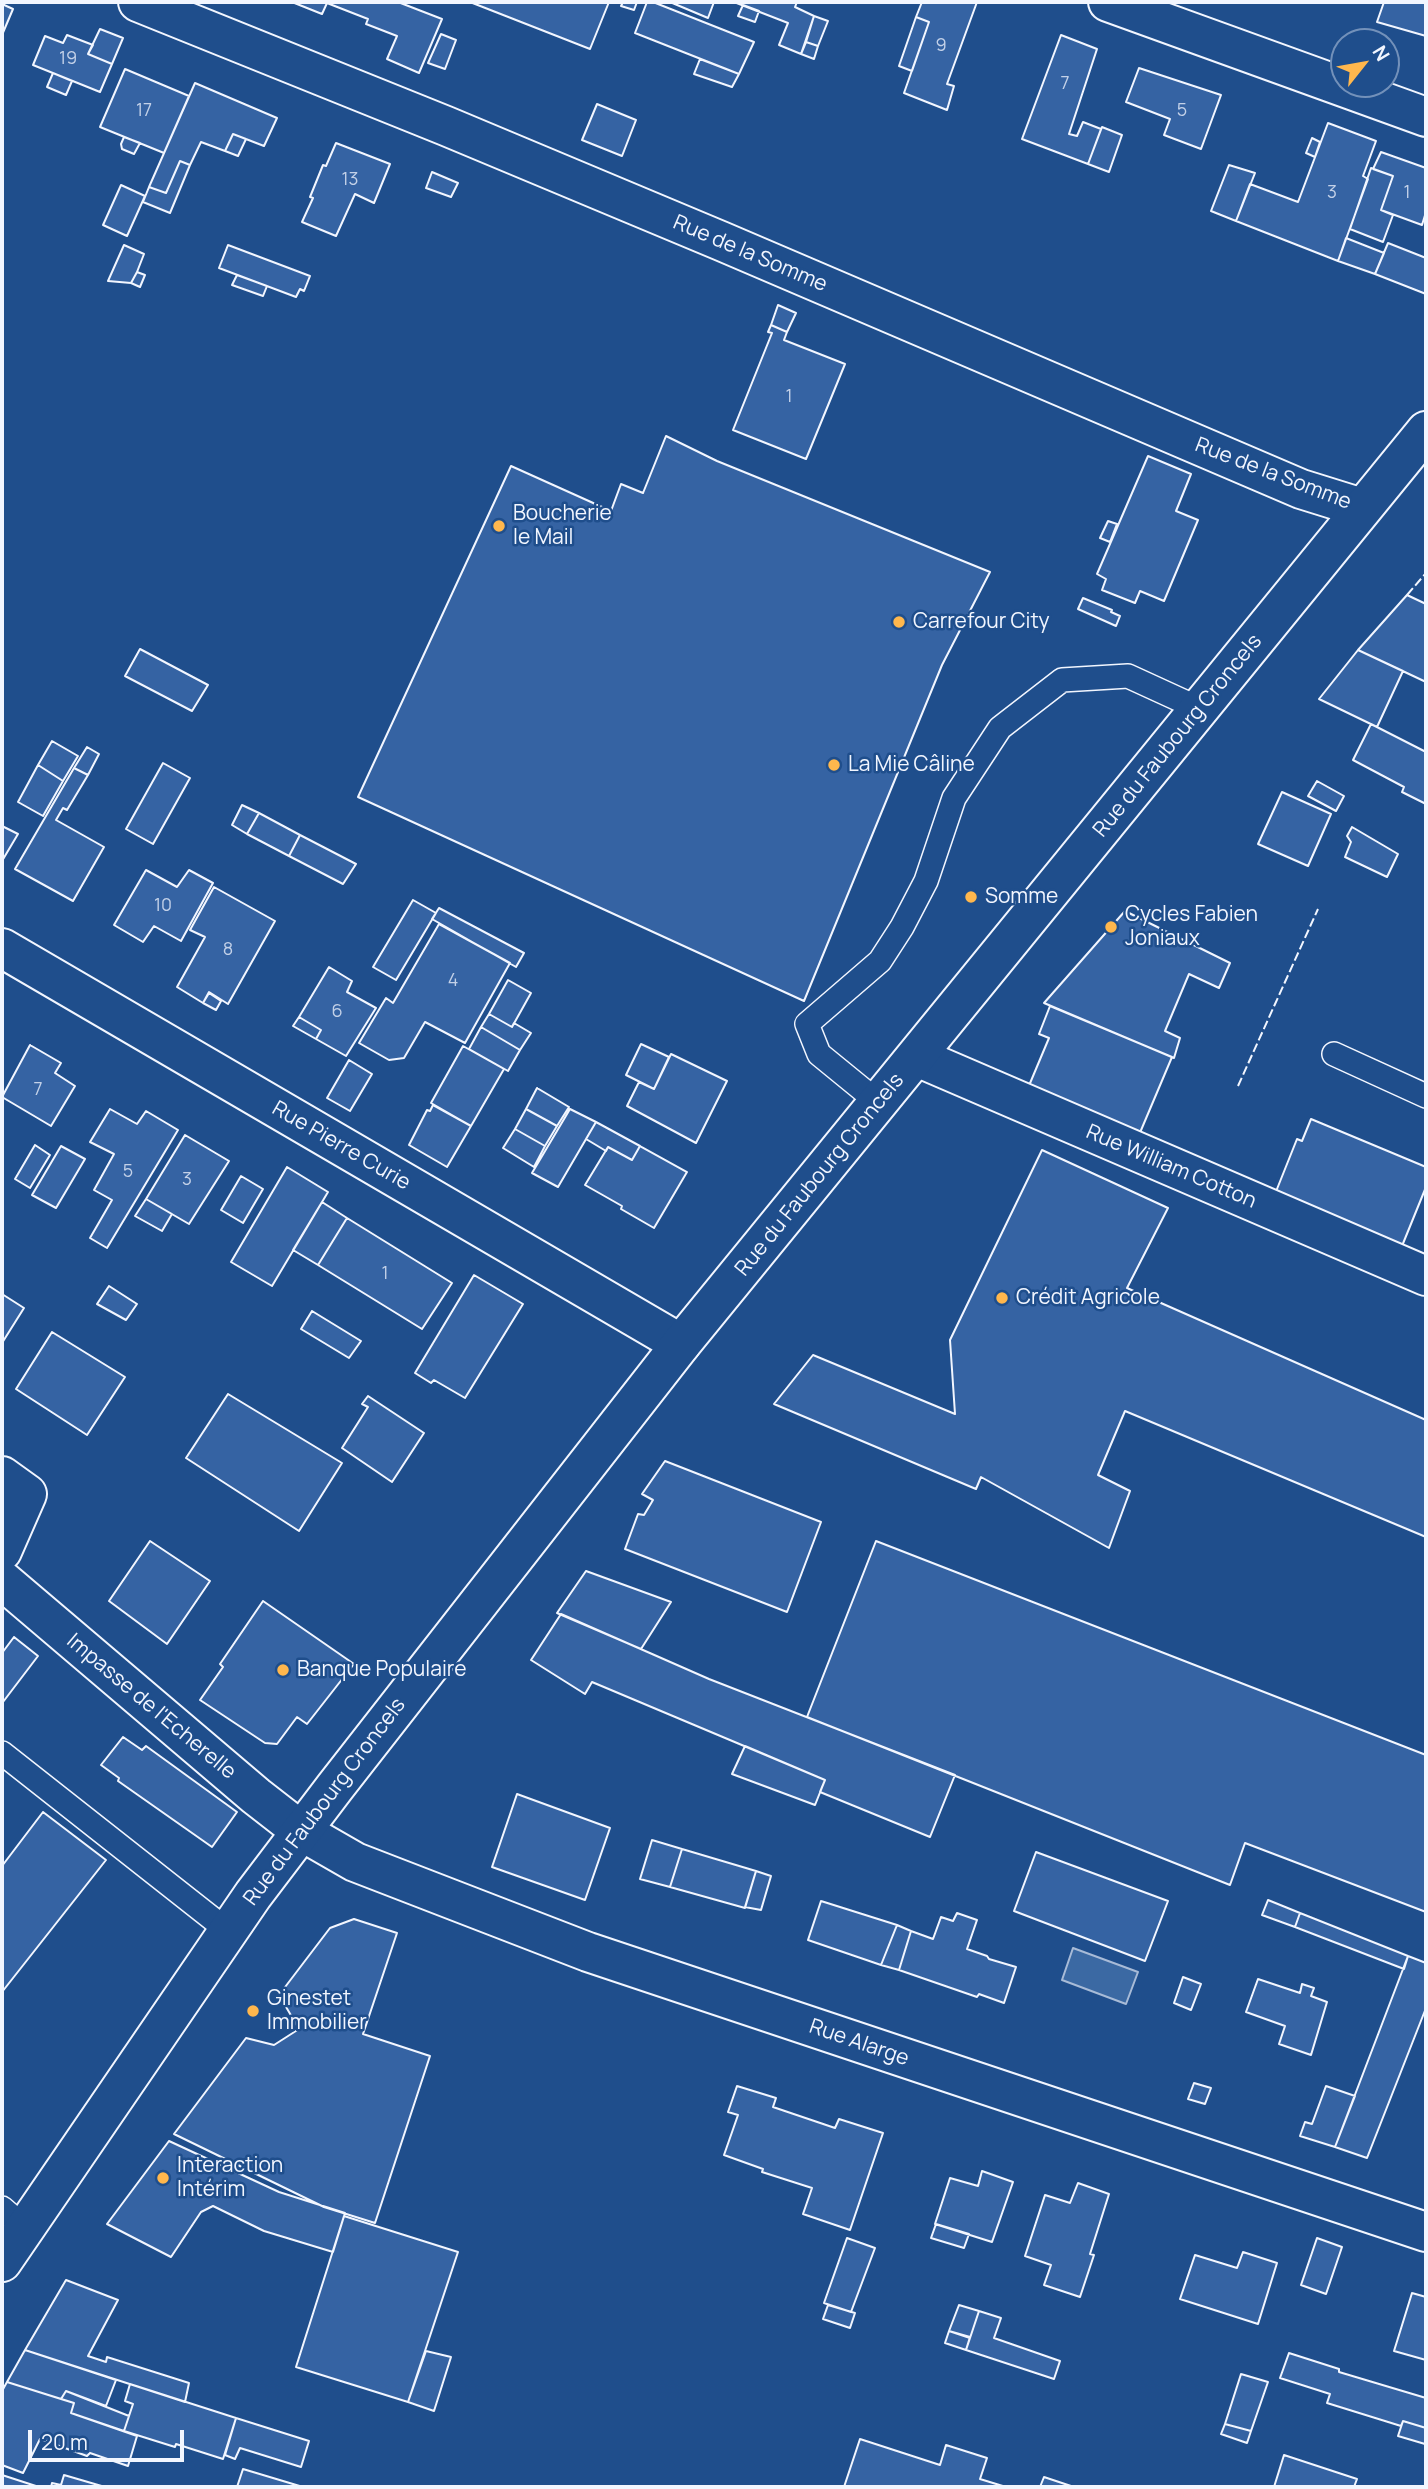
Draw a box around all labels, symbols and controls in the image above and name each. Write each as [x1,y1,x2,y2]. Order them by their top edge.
north arrow [1330,28,1400,98]
house number: 9 [935,35,947,57]
text: N [1367,41,1396,66]
house number: 19 [59,48,77,70]
house number: 7 [1060,73,1070,95]
house number: 17 [136,100,152,122]
house number: 5 [1177,100,1187,122]
house number: 13 [342,169,358,191]
house number: 3 [1327,182,1337,204]
house number: 1 [1403,182,1411,204]
street label: Rue de la Somme [669,210,831,298]
house number: 1 [785,386,793,408]
street label: Rue de la Somme [1191,433,1355,515]
place label: Boucherie le Mail [513,501,612,551]
marker: Boucherie le Mail [491,518,507,534]
place label: Carrefour City [913,609,1050,635]
marker: Carrefour City [891,614,907,630]
street label: Rue du Faubourg Croncels [1088,630,1268,842]
place label: La Mie Câline [848,752,975,778]
marker: La Mie Câline [826,757,842,773]
place label: Somme [985,884,1058,910]
marker: Somme [963,889,979,905]
house number: 10 [154,895,172,917]
place label: Cycles Fabien Joniaux [1125,902,1258,952]
marker: Cycles Fabien Joniaux [1103,919,1119,935]
house number: 8 [223,939,233,961]
house number: 4 [448,970,458,992]
house number: 6 [331,1001,343,1023]
street label: Rue du Faubourg Croncels [730,1069,910,1281]
house number: 7 [33,1079,43,1101]
street label: Rue Pierre Curie [267,1096,415,1196]
street label: Rue William Cotton [1082,1120,1260,1214]
house number: 5 [123,1161,133,1183]
house number: 3 [182,1169,192,1191]
house number: 1 [381,1263,389,1285]
place label: Crédit Agricole [1016,1285,1160,1311]
marker: Crédit Agricole [994,1290,1010,1306]
street label: Impasse de l'Echerelle [61,1629,241,1785]
place label: Banque Populaire [297,1657,466,1683]
marker: Banque Populaire [275,1662,291,1678]
street label: Rue du Faubourg Croncels [239,1693,411,1911]
place label: Ginestet Immobilier [267,1986,367,2036]
marker: Ginestet Immobilier [245,2003,261,2019]
street label: Rue Alarge [806,2014,912,2072]
place label: Interaction Intérim [177,2153,283,2203]
marker: Interaction Intérim [155,2170,171,2186]
scale bar [32,2416,187,2460]
text: 20 m [41,2428,88,2456]

